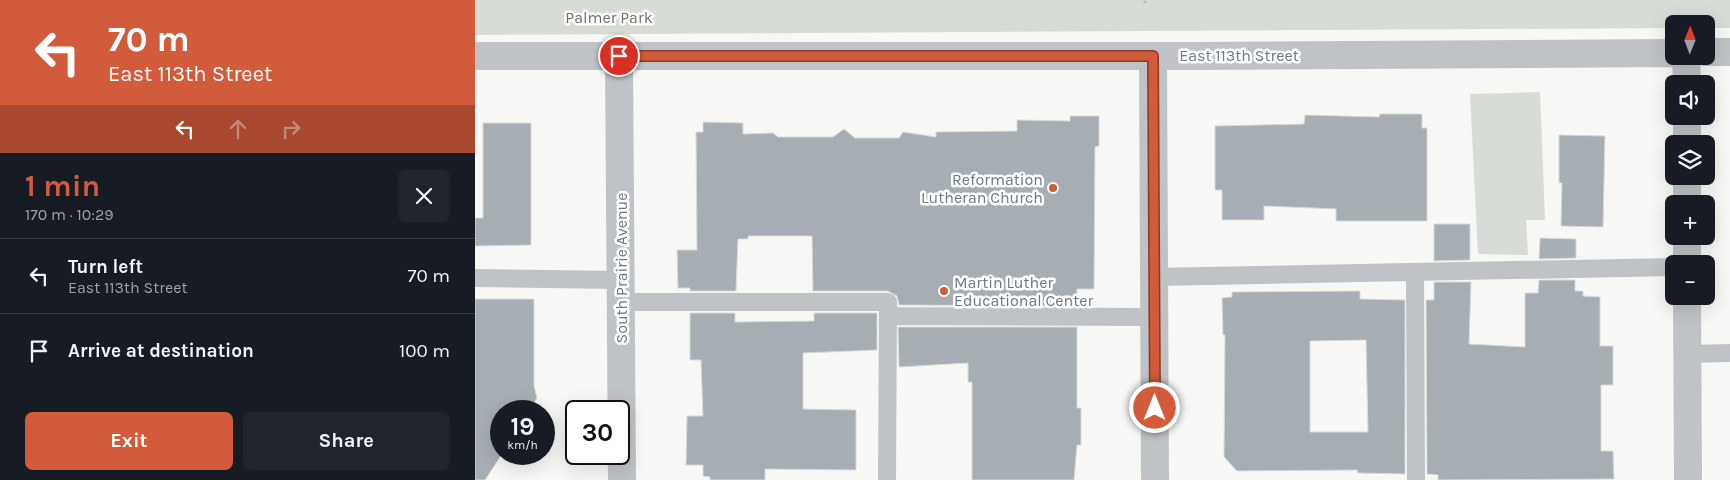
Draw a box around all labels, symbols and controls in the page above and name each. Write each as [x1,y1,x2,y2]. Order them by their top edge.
park label: Palmer Park [565,8,653,27]
north arrow [1665,15,1715,65]
map controls [1665,15,1715,305]
text: 70 m [108,19,190,60]
icon: left [25,20,90,85]
pin [598,35,640,77]
icon: arrive [605,42,633,70]
street label: East 113th Street [1179,46,1299,65]
text: East 113th Street [108,61,272,87]
button: sound [1665,75,1715,125]
icon: left [171,115,199,143]
icon: ahead [224,115,252,143]
icon: right [277,115,305,143]
button: layers [1665,135,1715,185]
text: 1 min [25,168,100,204]
button: close [398,170,450,222]
place label: Reformation Lutheran Church [921,170,1043,207]
marker: Reformation Lutheran Church [1047,182,1059,194]
street label: South Prairie Avenue [612,192,631,344]
button: + [1665,195,1715,245]
text: 170 m · 10:29 [25,205,114,224]
button: − [1665,255,1715,305]
text: Turn left [68,256,143,278]
icon: left [25,262,53,290]
text: 70 m [408,265,450,287]
place label: Martin Luther Educational Center [954,273,1093,310]
text: East 113th Street [68,278,187,297]
marker: Martin Luther Educational Center [938,285,950,297]
icon: arrive [25,337,53,365]
text: Arrive at destination [68,340,254,362]
text: 100 m [399,340,450,362]
position arrow [1128,381,1180,433]
speed limit sign: 30 [565,400,630,465]
button: Exit [25,412,233,470]
button: Share [243,412,450,470]
text: 19 [510,412,535,441]
text: km/h [507,438,538,452]

